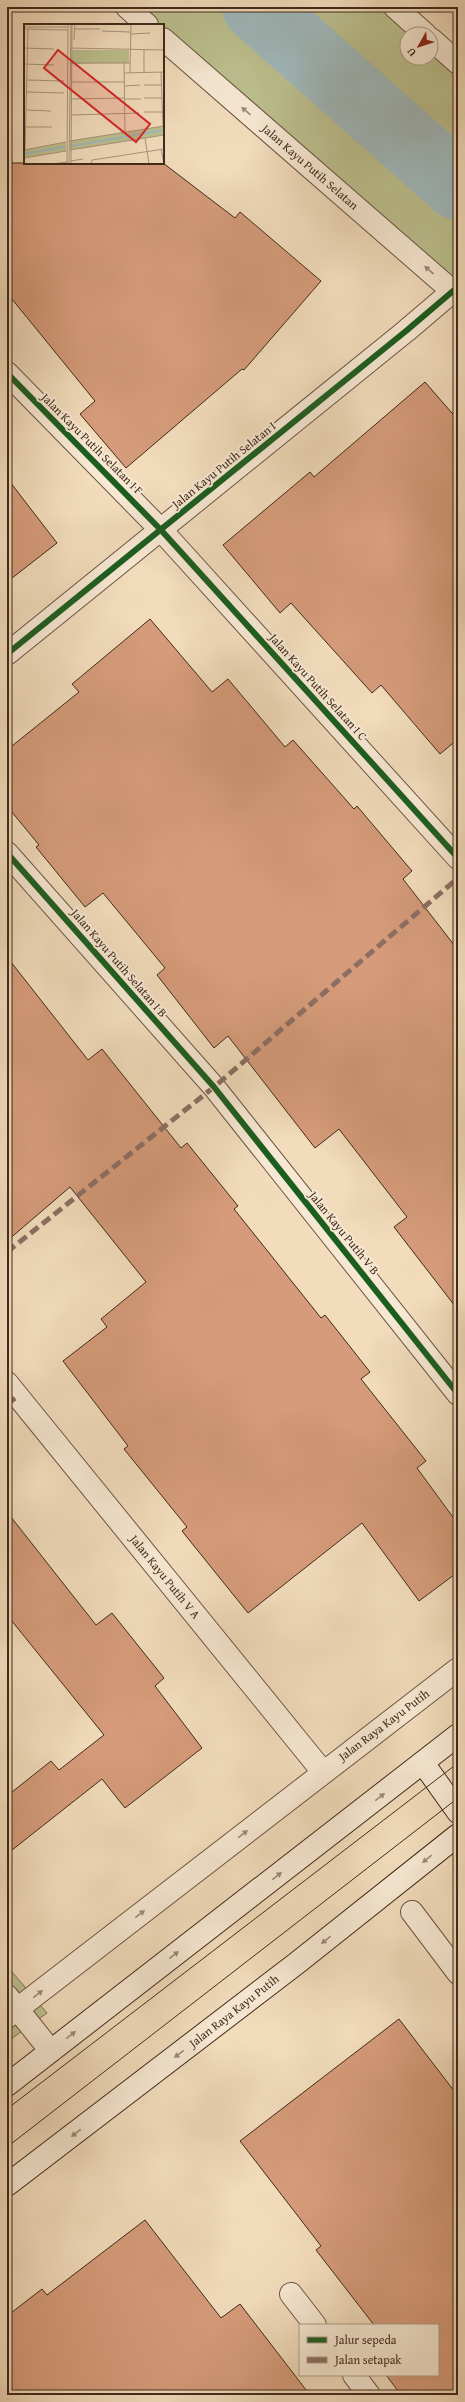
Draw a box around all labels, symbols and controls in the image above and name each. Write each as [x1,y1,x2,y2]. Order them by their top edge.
inset map [24,24,164,164]
north arrow [399,26,439,66]
text: U [402,44,420,60]
one-way arrow [241,107,251,116]
street label: Jalan Kayu Putih Selatan [257,119,362,214]
one-way arrow [424,266,433,275]
street label: Jalan Kayu Putih Selatan I F [36,388,147,498]
street label: Jalan Kayu Putih Selatan I [167,417,279,513]
street label: Jalan Kayu Putih Selatan I C [264,628,371,744]
street label: Jalan Kayu Putih Selatan I B [66,903,171,1021]
street label: Jalan Kayu Putih V B [304,1186,384,1278]
street label: Jalan Kayu Putih V A [125,1530,205,1623]
street label: Jalan Raya Kayu Putih [333,1685,433,1766]
one-way arrow [374,1792,385,1801]
one-way arrow [238,1830,249,1838]
one-way arrow [422,1855,433,1863]
one-way arrow [271,1872,282,1880]
one-way arrow [135,1909,146,1918]
one-way arrow [320,1935,331,1944]
one-way arrow [168,1951,179,1959]
street label: Jalan Raya Kayu Putih [184,1970,282,2052]
one-way arrow [32,1989,43,1998]
one-way arrow [65,2030,76,2039]
one-way arrow [173,2049,184,2058]
one-way arrow [70,2129,81,2137]
legend [299,2324,439,2376]
text: Jalur sepeda [333,2331,397,2348]
text: Jalan setapak [333,2351,402,2368]

